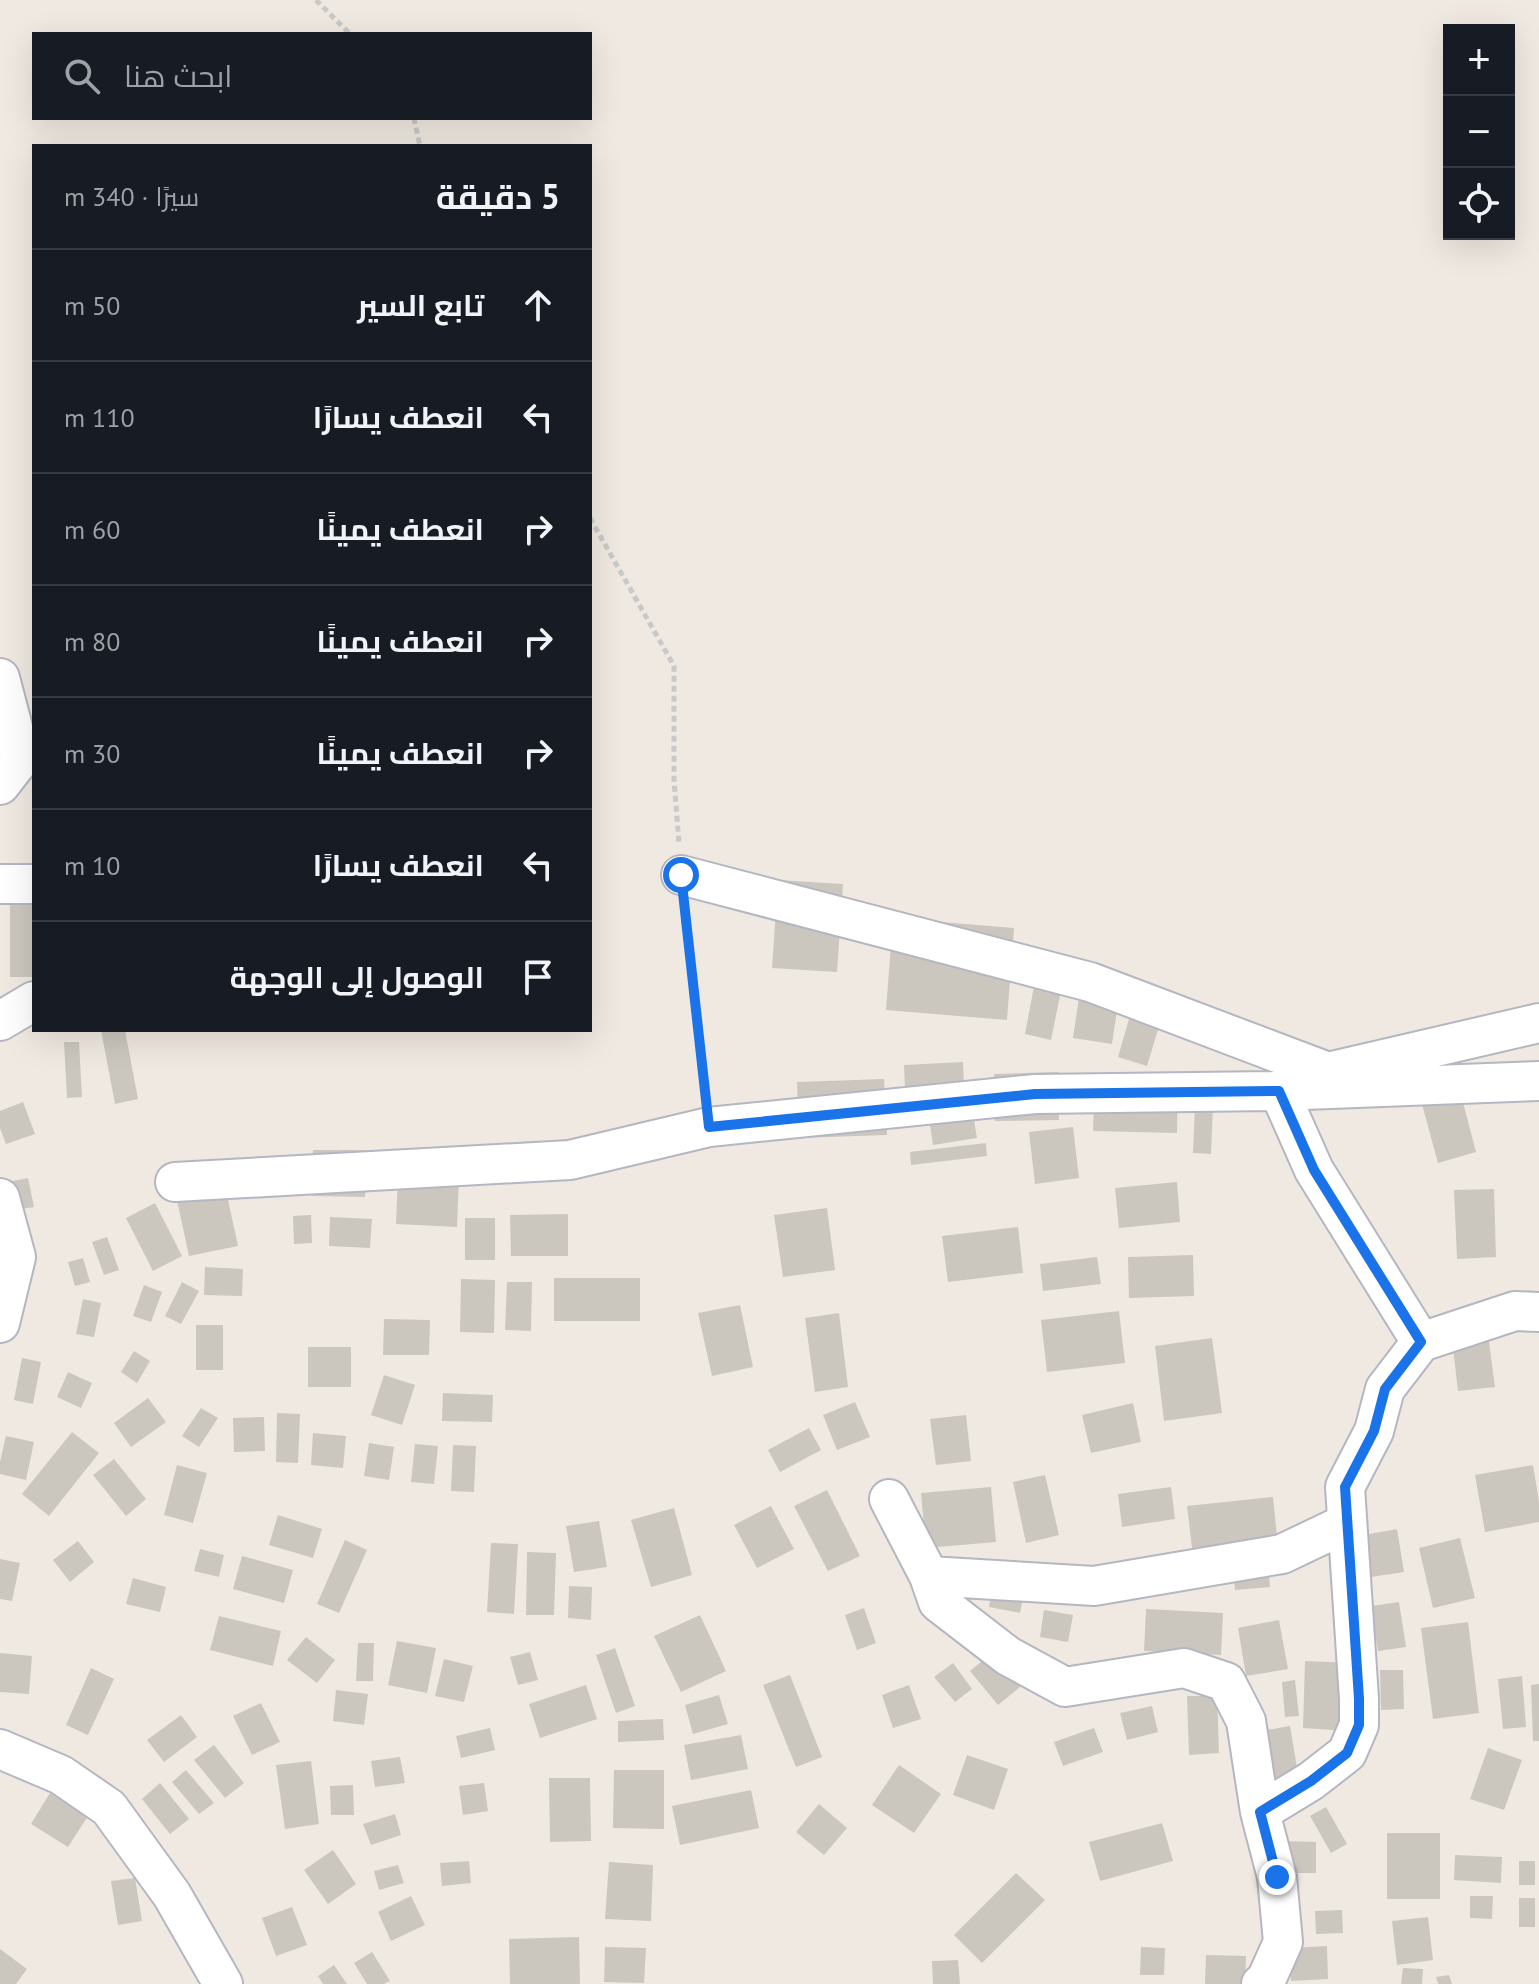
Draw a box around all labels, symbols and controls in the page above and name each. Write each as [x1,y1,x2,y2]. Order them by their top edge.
map controls [1443,24,1515,240]
button: + [1443,24,1515,96]
search box [32,32,592,120]
icon: search [60,54,104,98]
text: ابحث هنا [124,56,232,95]
button: − [1443,96,1515,168]
button: locate [1443,168,1515,240]
text: 5 دقيقة [436,174,560,218]
text: سيرًا · 340 m [64,180,199,213]
icon: ahead [516,283,560,327]
text: تابع السير [357,285,484,324]
text: 50 m [64,289,120,322]
icon: left [516,395,560,439]
text: انعطف يسارًا [313,397,484,436]
text: 110 m [64,401,135,434]
icon: right [516,507,560,551]
text: انعطف يمينًا [316,509,484,548]
text: 60 m [64,513,120,546]
icon: right [516,619,560,663]
text: انعطف يمينًا [316,621,484,660]
text: 80 m [64,625,120,658]
icon: right [516,731,560,775]
text: انعطف يمينًا [316,733,484,772]
text: 30 m [64,737,120,770]
icon: left [516,843,560,887]
text: انعطف يسارًا [313,845,484,884]
text: 10 m [64,849,120,882]
route start [663,857,699,893]
icon: arrive [516,955,560,999]
text: الوصول إلى الوجهة [230,957,484,996]
route end [1259,1859,1295,1895]

